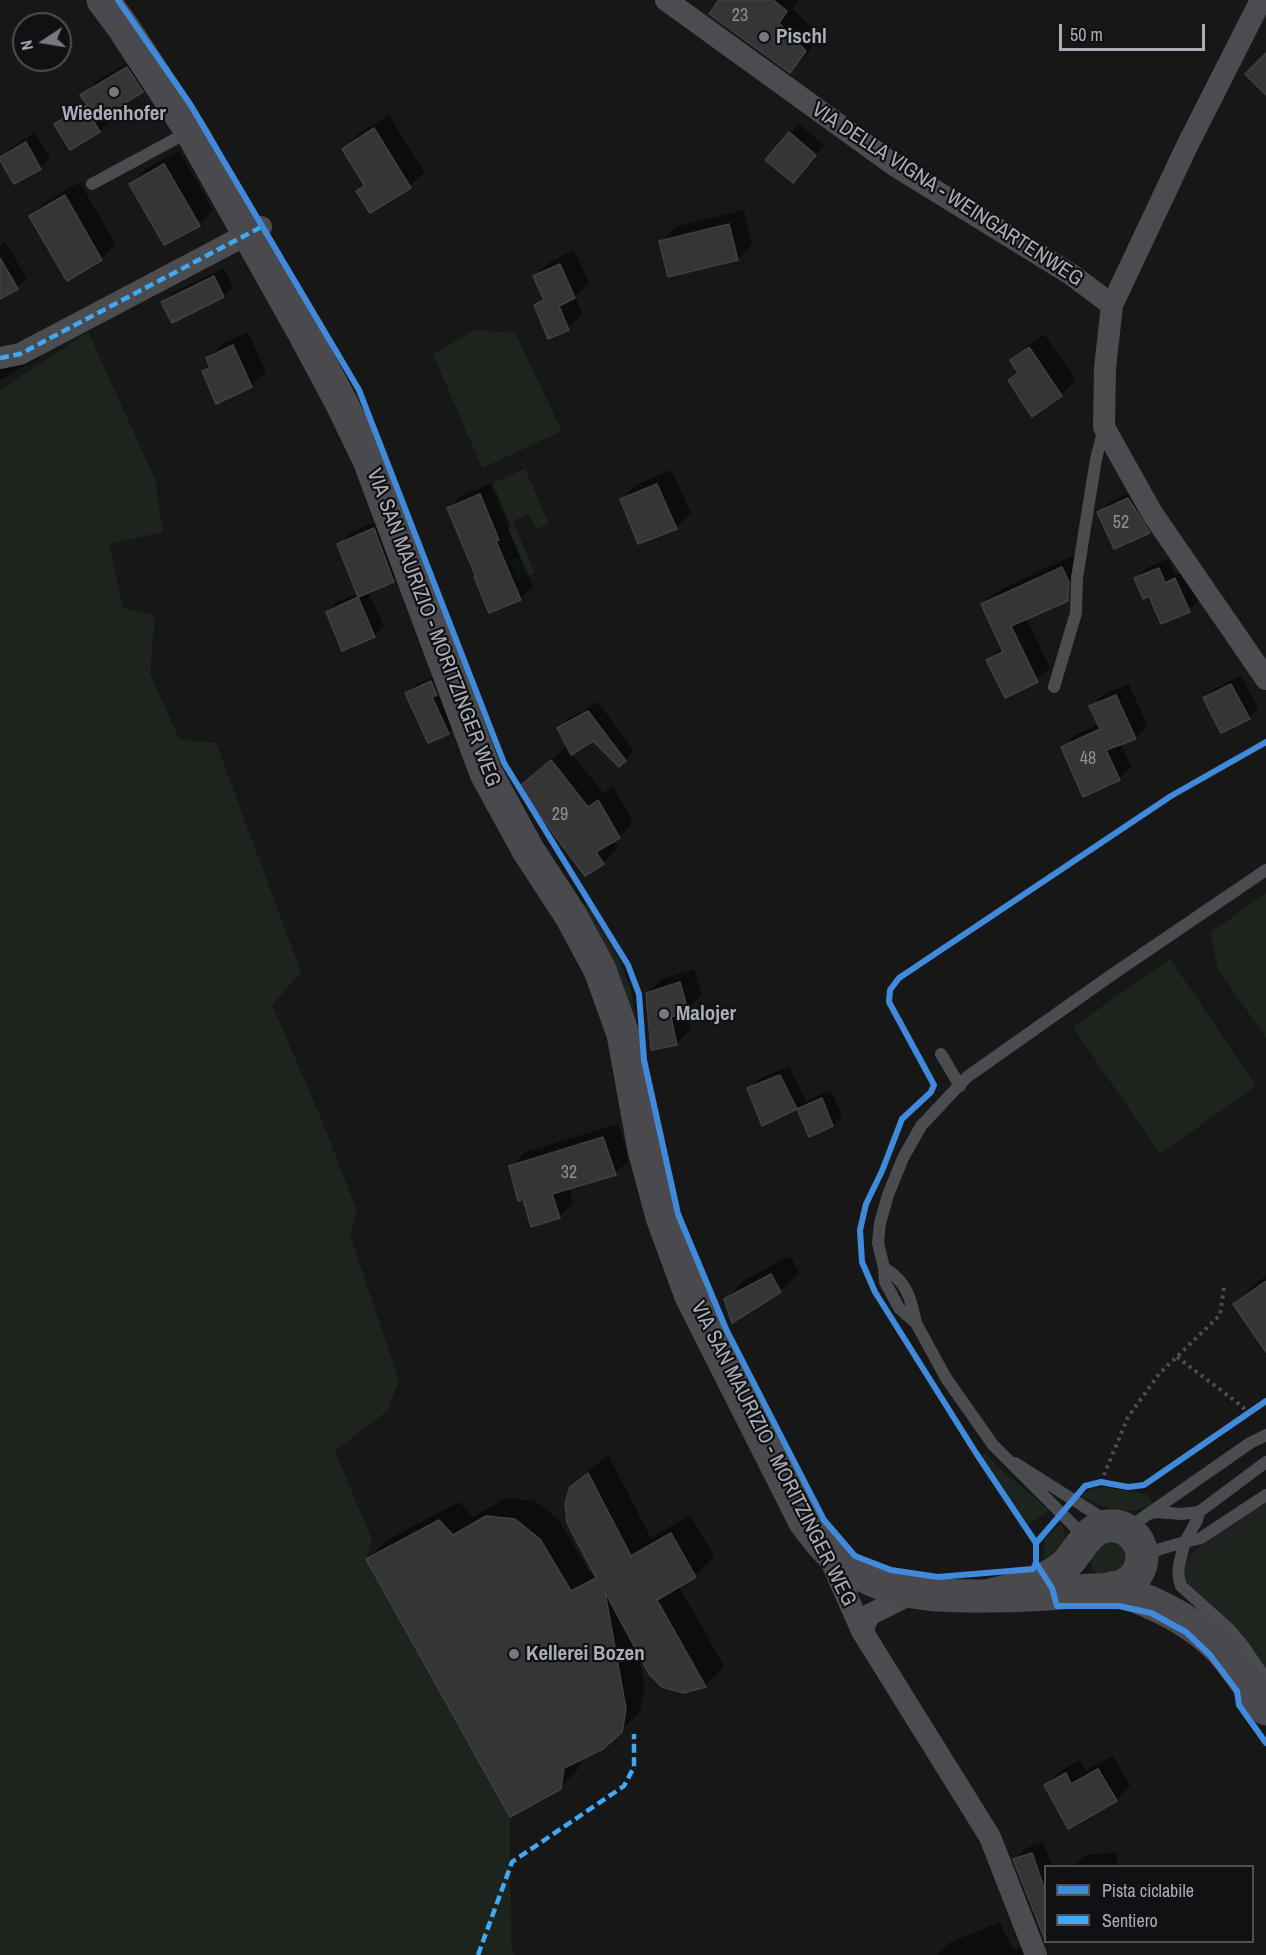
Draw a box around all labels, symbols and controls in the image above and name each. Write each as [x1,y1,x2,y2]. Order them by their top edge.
house number: 23 [732,5,748,27]
north arrow [12,12,72,72]
scale bar [1062,12,1208,50]
text: 50 m [1070,22,1103,47]
place label: Pischl [776,24,827,50]
marker: Pischl [757,30,771,44]
text: N [15,38,38,52]
marker: Wiedenhofer [107,85,121,99]
street label: VIA DELLA VIGNA - WEINGARTENWEG [807,98,1087,292]
place label: Wiedenhofer [62,101,166,127]
street label: VIA SAN MAURIZIO - MORITZINGER WEG [361,465,505,791]
house number: 52 [1113,512,1129,534]
house number: 48 [1080,748,1096,770]
house number: 29 [552,804,568,826]
place label: Malojer [676,1001,736,1027]
marker: Malojer [657,1007,671,1021]
house number: 32 [561,1162,577,1184]
street label: VIA SAN MAURIZIO - MORITZINGER WEG [685,1297,861,1611]
place label: Kellerei Bozen [526,1641,645,1667]
marker: Kellerei Bozen [507,1647,521,1661]
legend [1044,1865,1254,1943]
text: Pista ciclabile [1102,1878,1194,1903]
text: Sentiero [1102,1908,1158,1933]

